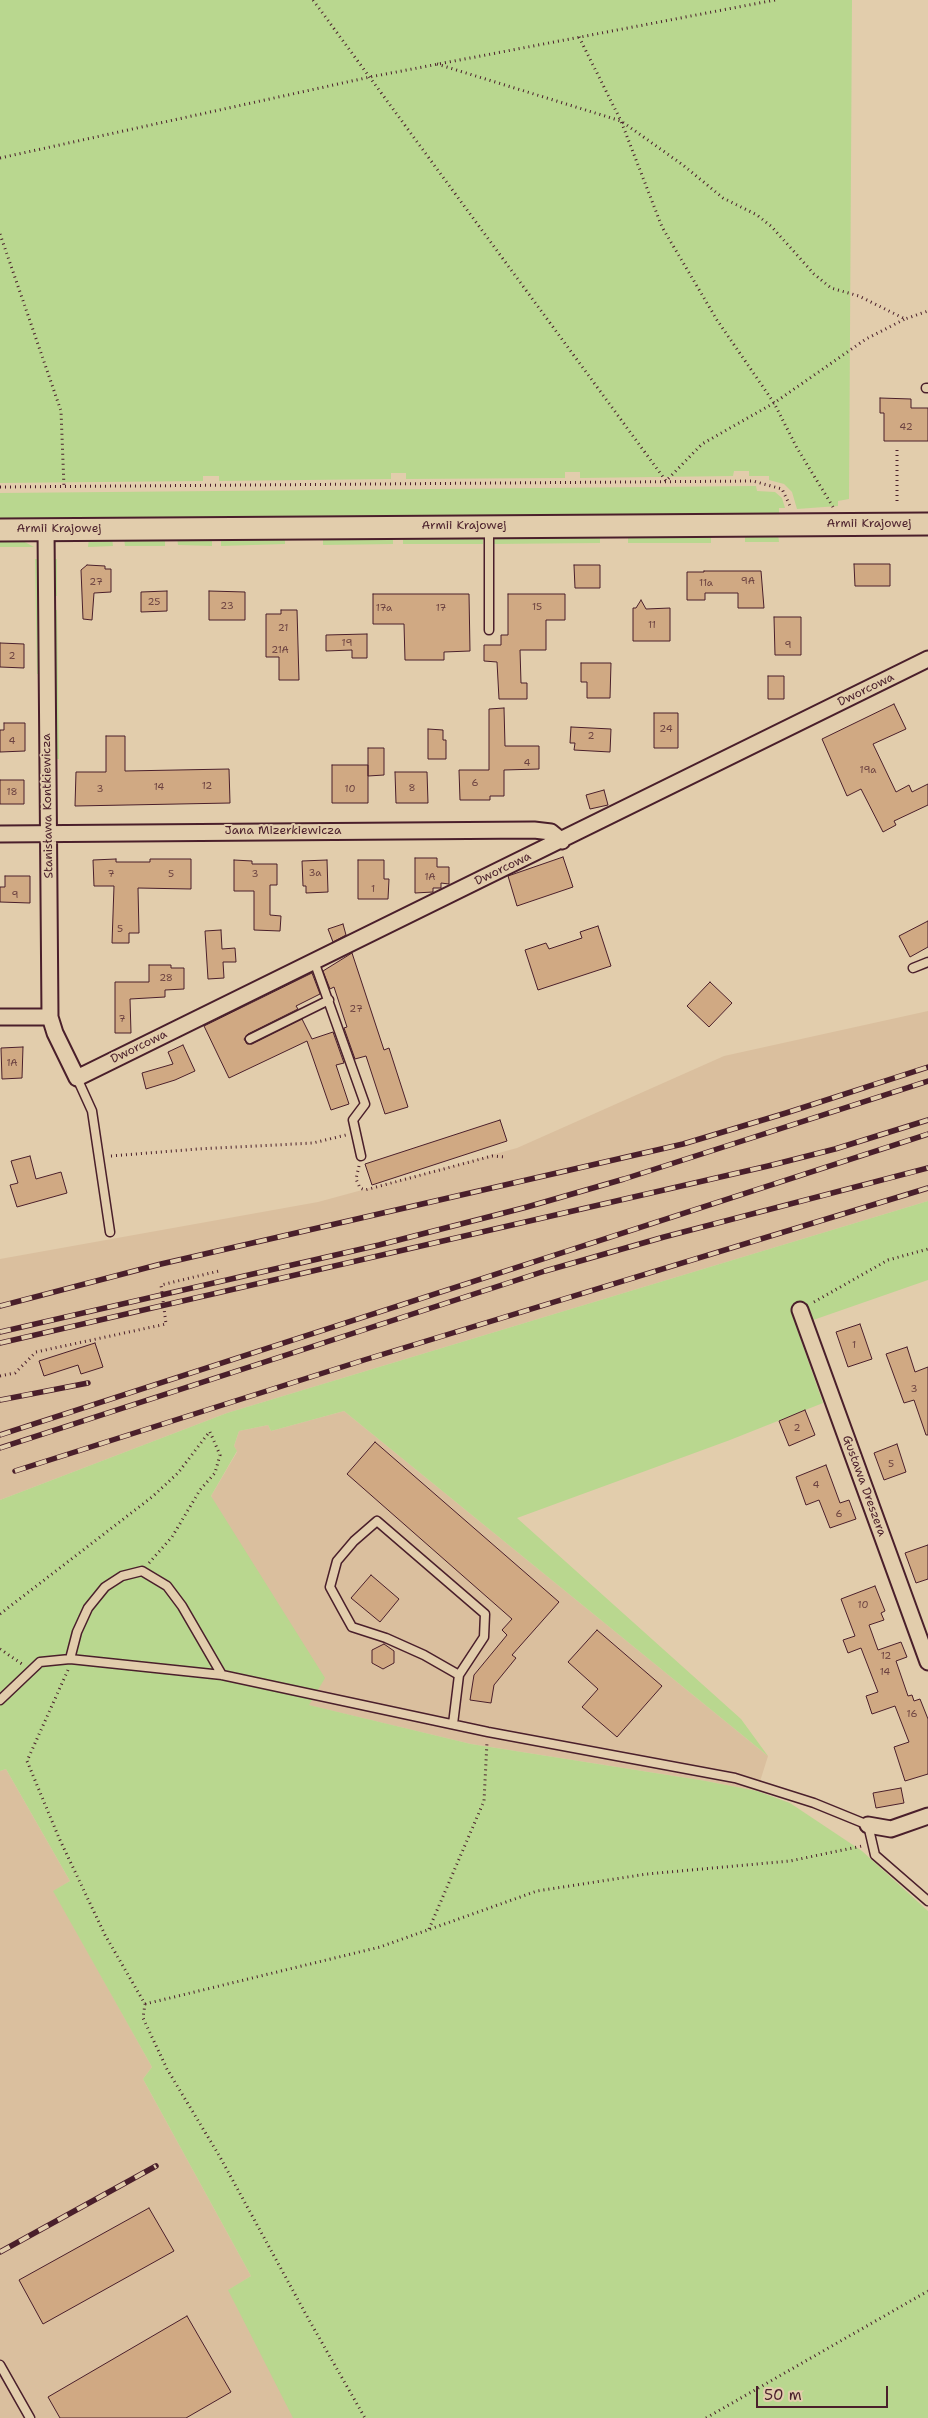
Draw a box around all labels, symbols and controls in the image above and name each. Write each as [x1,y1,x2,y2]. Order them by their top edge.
house number: 42 [899,421,913,433]
street label: Armii Krajowej [827,517,911,531]
street label: Armii Krajowej [422,519,506,533]
street label: Armii Krajowej [17,522,101,536]
house number: 9A [741,575,755,587]
house number: 27 [89,576,103,588]
house number: 11a [699,577,713,589]
house number: 25 [148,596,160,608]
house number: 23 [220,600,234,612]
house number: 15 [532,601,542,613]
house number: 17a [376,602,392,614]
house number: 17 [436,602,446,614]
house number: 11 [648,619,656,631]
house number: 21 [278,622,288,634]
house number: 19 [342,637,352,649]
house number: 9 [785,639,791,651]
house number: 21A [271,644,289,656]
house number: 2 [9,650,15,662]
street label: Dworcowa [835,670,897,710]
house number: 24 [659,723,673,735]
house number: 2 [588,730,594,742]
street label: Stanisława Kontkiewicza [40,733,56,879]
house number: 4 [9,735,15,747]
house number: 4 [524,757,530,769]
house number: 19a [860,764,876,776]
house number: 6 [472,777,478,789]
house number: 12 [202,780,212,792]
house number: 14 [154,781,164,793]
house number: 8 [409,782,415,794]
house number: 3 [97,783,103,795]
house number: 10 [345,783,355,795]
house number: 18 [6,786,18,798]
street label: Jana Mizerkiewicza [225,824,341,838]
street label: Dworcowa [472,849,534,889]
house number: 3a [308,867,322,879]
house number: 7 [108,868,114,880]
house number: 5 [168,868,174,880]
house number: 3 [252,868,258,880]
house number: 1A [424,871,436,883]
house number: 1 [371,883,375,895]
house number: 9 [12,889,18,901]
house number: 5 [117,923,123,935]
house number: 28 [159,972,173,984]
house number: 27 [349,1003,363,1015]
house number: 7 [119,1013,125,1025]
street label: Dworcowa [108,1027,170,1067]
house number: 1A [6,1057,18,1069]
house number: 1 [852,1339,856,1351]
house number: 3 [911,1383,917,1395]
house number: 2 [794,1422,800,1434]
street label: Gustawa Dreszera [839,1434,889,1538]
house number: 5 [888,1458,894,1470]
house number: 4 [813,1479,819,1491]
house number: 6 [836,1508,842,1520]
house number: 10 [858,1599,868,1611]
house number: 12 [881,1650,891,1662]
house number: 14 [880,1666,890,1678]
house number: 16 [907,1708,917,1720]
scale bar [758,2376,890,2408]
text: 50 m [764,2385,802,2405]

